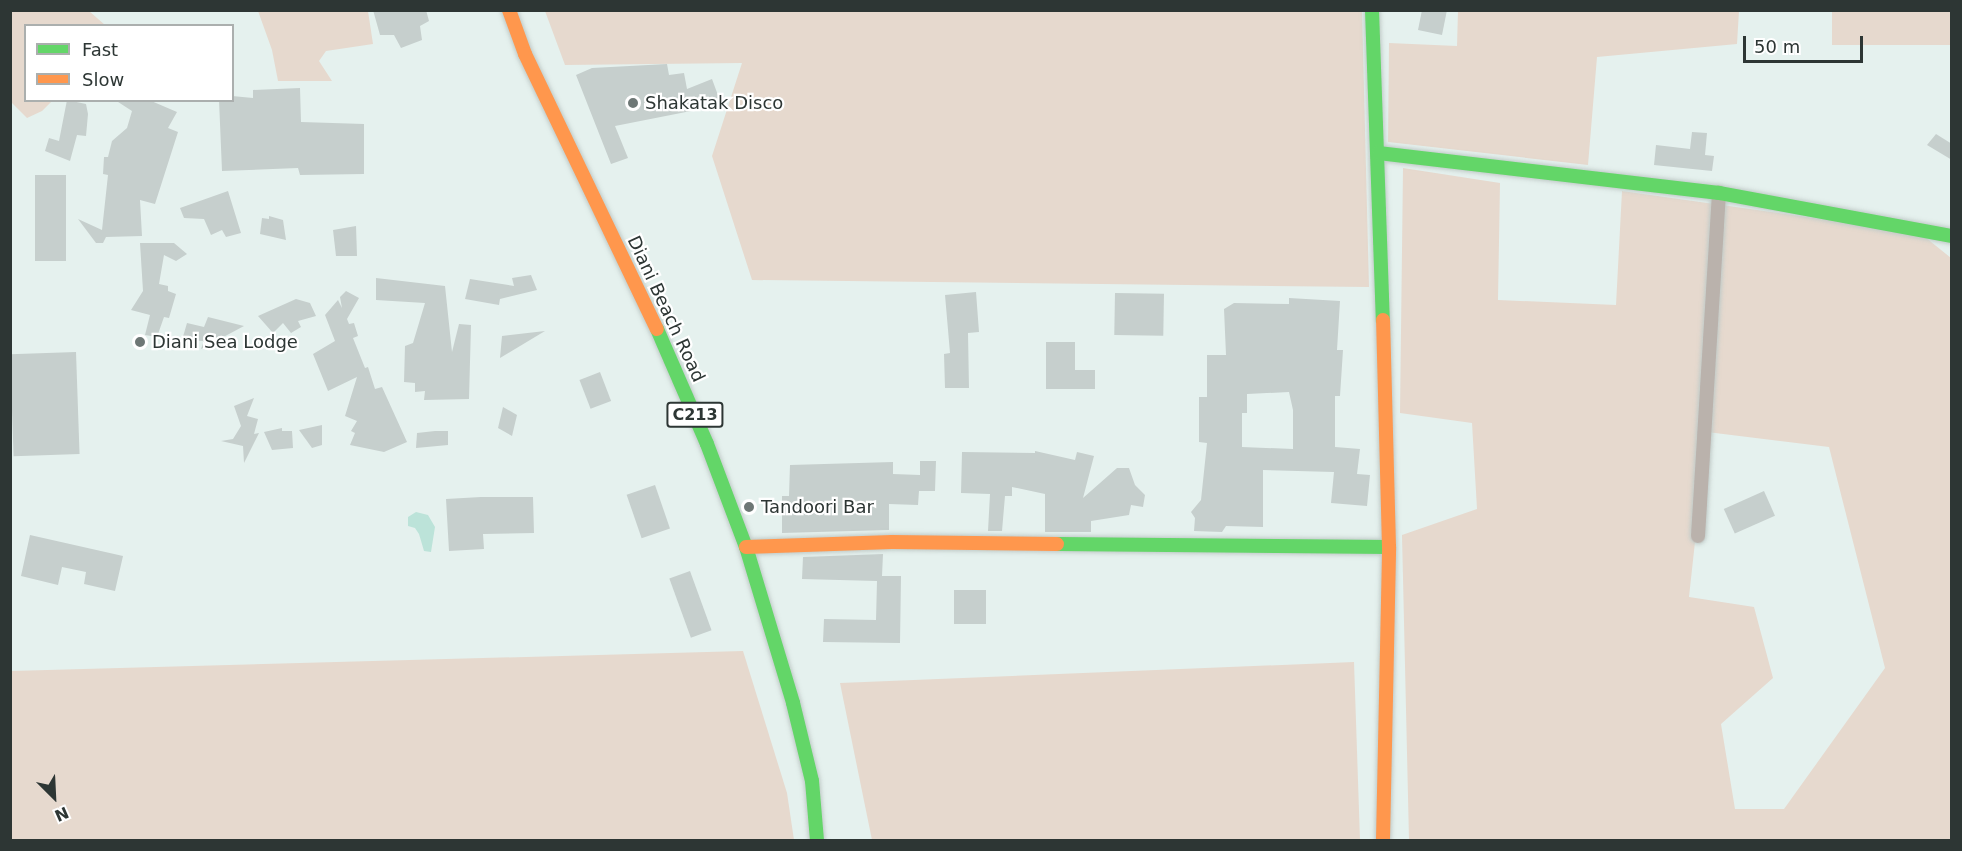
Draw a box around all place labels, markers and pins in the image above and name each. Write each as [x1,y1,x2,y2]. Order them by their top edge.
place label: Shakatak Disco [645,92,783,114]
marker: Shakatak Disco [626,96,640,110]
place label: Diani Sea Lodge [152,331,298,353]
marker: Diani Sea Lodge [133,335,147,349]
place label: Tandoori Bar [761,496,874,518]
marker: Tandoori Bar [742,500,756,514]

